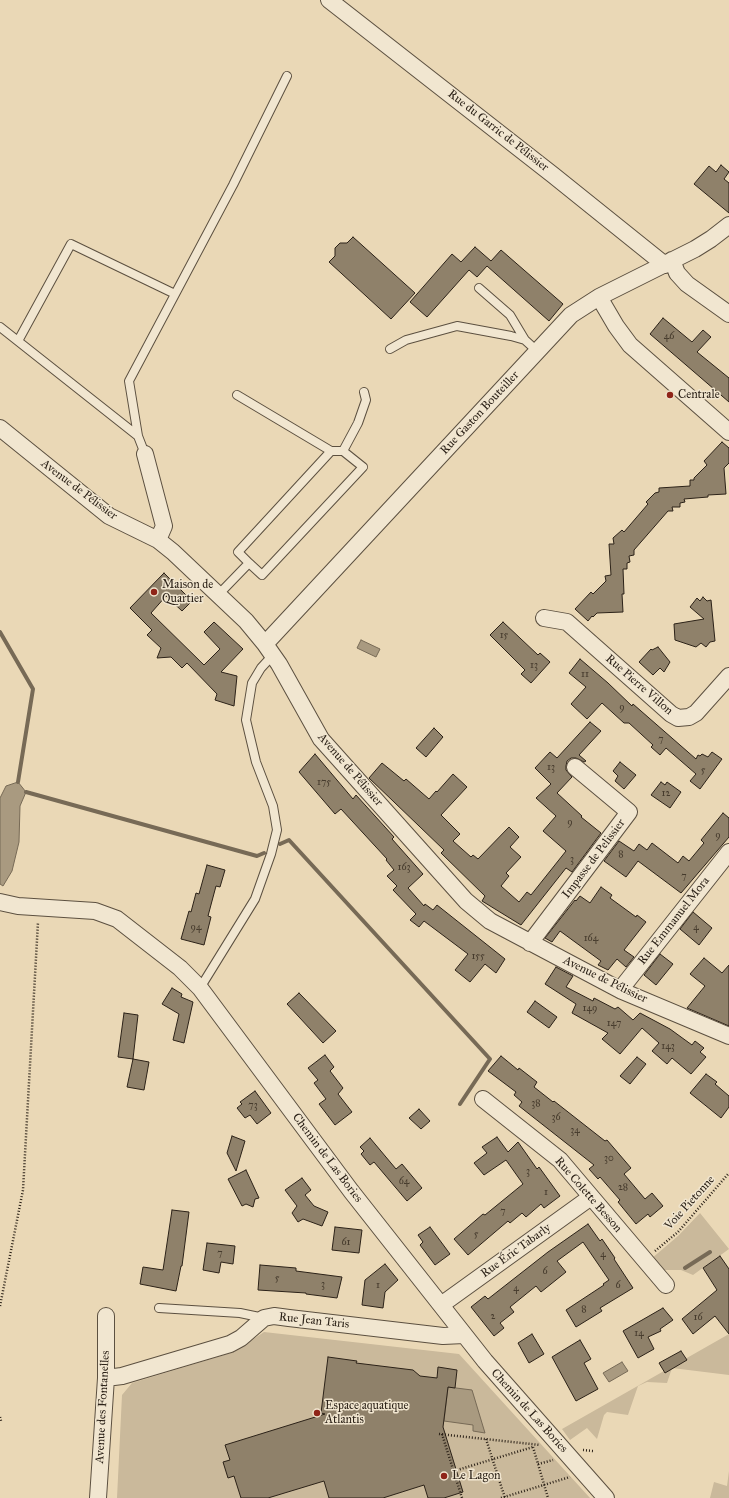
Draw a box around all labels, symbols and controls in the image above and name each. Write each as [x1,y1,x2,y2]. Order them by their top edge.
street label: Rue du Garric de Pélissier [445,87,551,175]
house number: 46 [664,331,674,343]
street label: Rue Gaston Bouteiller [438,368,522,458]
place label: Centrale [678,388,720,402]
marker: Centrale [665,390,675,400]
street label: Avenue de Pélissier [38,457,120,523]
place label: Maison de Quartier [162,578,213,606]
marker: Maison de Quartier [149,587,159,597]
house number: 15 [500,630,508,642]
street label: Rue Pierre Villon [602,652,676,718]
house number: 13 [530,660,538,672]
house number: 11 [581,669,589,681]
house number: 9 [619,702,625,714]
street label: Avenue de Pélissier [314,731,386,809]
house number: 7 [658,734,664,746]
house number: 13 [547,762,555,774]
house number: 5 [701,765,705,777]
house number: 175 [317,777,331,789]
house number: 12 [662,788,670,800]
street label: Impasse de Pelissier [559,816,629,902]
house number: 9 [567,817,573,829]
house number: 9 [715,830,721,842]
house number: 8 [618,849,624,861]
house number: 3 [570,854,574,866]
house number: 163 [397,862,411,874]
house number: 7 [681,871,687,883]
street label: Rue Emmanuel Mora [635,874,713,968]
house number: 94 [191,922,201,934]
house number: 4 [693,922,699,934]
house number: 164 [584,933,598,945]
house number: 155 [471,951,485,963]
street label: Avenue de Pélissier [561,953,649,1007]
house number: 149 [583,1003,597,1015]
house number: 147 [607,1018,621,1030]
house number: 143 [661,1041,675,1053]
house number: 38 [531,1098,541,1110]
house number: 73 [248,1100,258,1112]
street label: Chemin de Las Bories [289,1111,365,1205]
house number: 36 [551,1112,561,1124]
house number: 34 [570,1125,580,1137]
house number: 30 [604,1153,614,1165]
street label: Rue Colette Besson [551,1154,625,1236]
house number: 3 [526,1166,530,1178]
street label: Voie Pietonne [662,1173,718,1233]
house number: 64 [399,1176,409,1188]
house number: 28 [618,1182,628,1194]
house number: 1 [544,1187,548,1199]
house number: 7 [500,1206,506,1218]
street label: Rue Éric Tabarly [478,1221,554,1281]
house number: 5 [474,1229,478,1241]
house number: 61 [341,1237,351,1249]
house number: 7 [217,1248,223,1260]
house number: 4 [600,1249,606,1261]
house number: 6 [542,1266,548,1278]
house number: 5 [275,1273,279,1285]
house number: 3 [321,1279,325,1291]
house number: 1 [376,1280,380,1292]
house number: 6 [615,1280,621,1292]
house number: 4 [513,1283,519,1295]
house number: 8 [581,1304,587,1316]
street label: Rue Jean Taris [278,1310,350,1332]
house number: 2 [491,1311,495,1323]
house number: 16 [693,1312,703,1324]
house number: 14 [634,1328,644,1340]
street label: Avenue des Fontanelles [93,1350,113,1464]
street label: Chemin de Las Bories [488,1366,570,1456]
place label: Espace aquatique Atlantis [325,1399,409,1427]
marker: Espace aquatique Atlantis [312,1408,322,1418]
place label: Le Lagon [452,1469,501,1483]
marker: Le Lagon [439,1471,449,1481]

